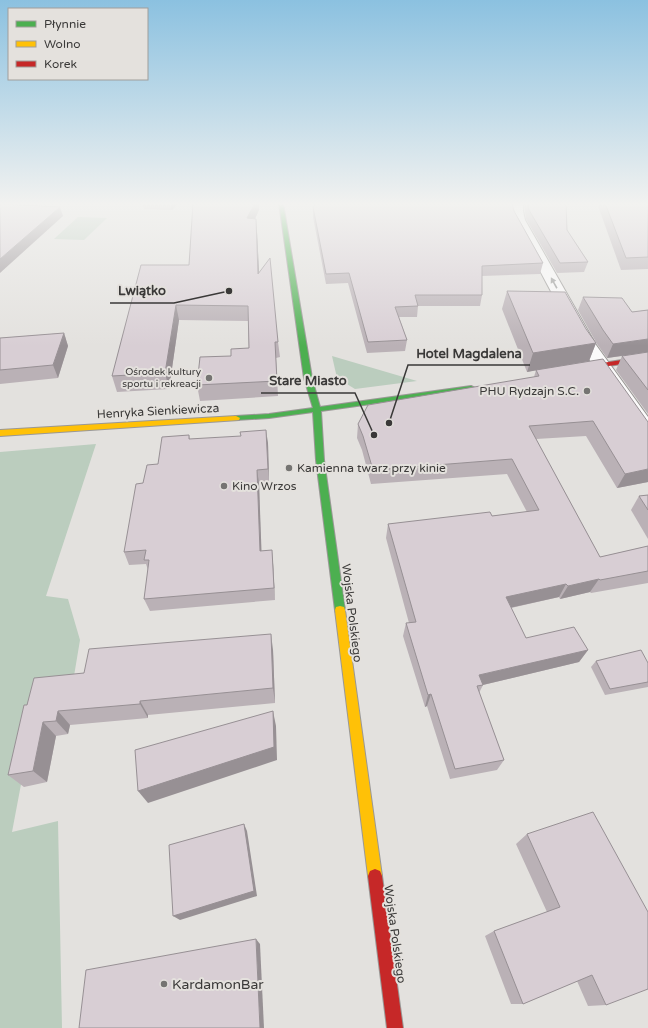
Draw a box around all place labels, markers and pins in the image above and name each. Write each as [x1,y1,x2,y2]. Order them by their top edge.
callout: Lwiątko [110,278,174,303]
callout: Hotel Magdalena [408,340,530,365]
place label: Ośrodek kultury sportu i rekreacji [122,366,202,390]
callout: Stare Miasto [261,368,355,393]
marker: Ośrodek kultury sportu i rekreacji [204,373,214,383]
place label: PHU Rydzajn S.C. [479,384,579,398]
marker: PHU Rydzajn S.C. [582,386,592,396]
place label: Kamienna twarz przy kinie [297,461,446,475]
marker: Kamienna twarz przy kinie [284,463,294,473]
place label: Kino Wrzos [232,479,297,493]
marker: Kino Wrzos [219,481,229,491]
place label: KardamonBar [172,976,264,993]
marker: KardamonBar [159,979,169,989]

